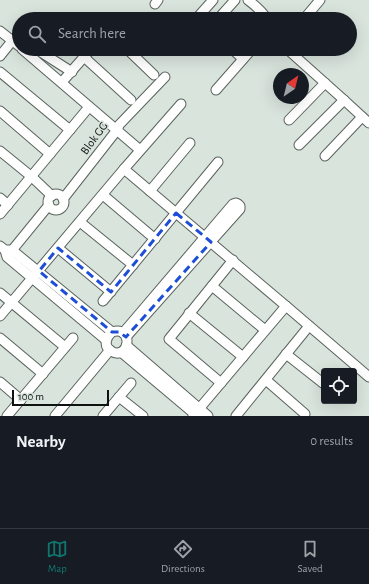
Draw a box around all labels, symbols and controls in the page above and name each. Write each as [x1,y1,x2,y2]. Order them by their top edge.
search box [12,12,357,56]
icon: search [26,23,48,45]
text: Search here [58,26,126,41]
north arrow [273,68,309,104]
street label: Blok GG [78,119,110,157]
map controls [321,368,357,404]
button: locate [321,368,357,404]
scale bar [12,388,109,407]
text: 100 m [18,391,44,402]
text: Nearby [16,433,66,450]
text: 0 results [310,435,353,448]
tab: Map [46,538,68,575]
tab: Directions [161,538,205,575]
tab: Saved [297,538,323,575]

